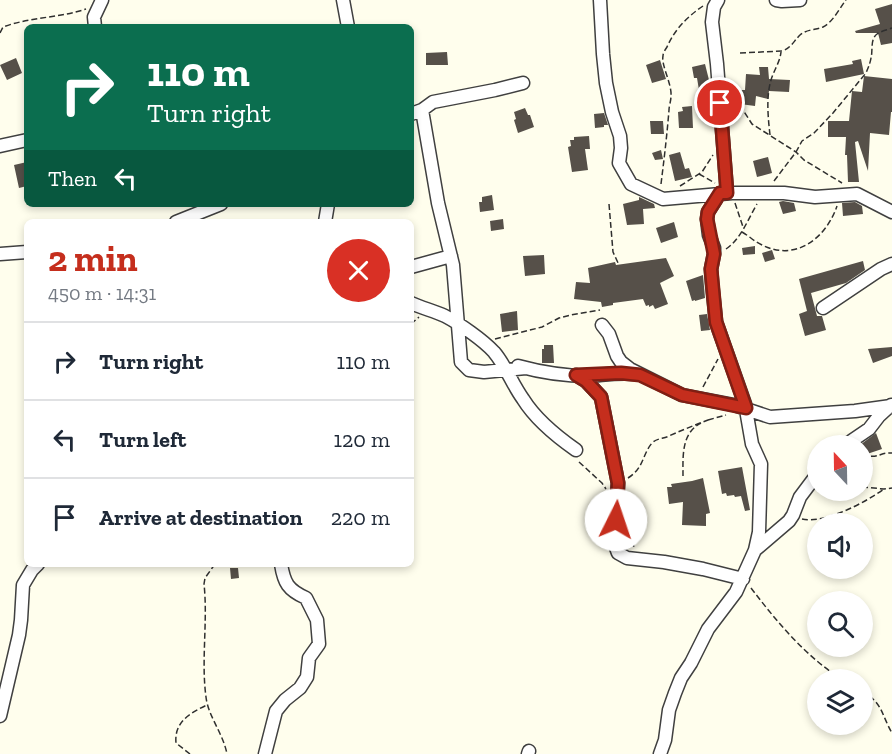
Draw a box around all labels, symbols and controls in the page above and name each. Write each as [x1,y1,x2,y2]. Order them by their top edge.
text: 110 m [147,46,250,97]
icon: right [48,48,126,126]
pin [694,77,745,128]
icon: arrive [703,86,736,119]
text: Turn right [147,97,271,129]
icon: left [109,162,142,195]
text: Then [48,165,97,192]
text: 2 min [48,237,138,280]
button: close [327,239,390,302]
text: 450 m · 14:31 [48,281,156,305]
icon: right [48,345,81,378]
text: Turn right [99,348,203,375]
text: 110 m [336,348,390,375]
icon: left [48,423,81,456]
text: Turn left [99,426,186,453]
text: 120 m [334,426,390,453]
north arrow [807,435,873,501]
map controls [807,435,873,735]
position arrow [584,488,648,552]
icon: arrive [48,501,81,534]
text: Arrive at destination [99,504,302,531]
text: 220 m [331,504,390,531]
button: sound [807,513,873,579]
button: search [807,591,873,657]
button: layers [807,669,873,735]

